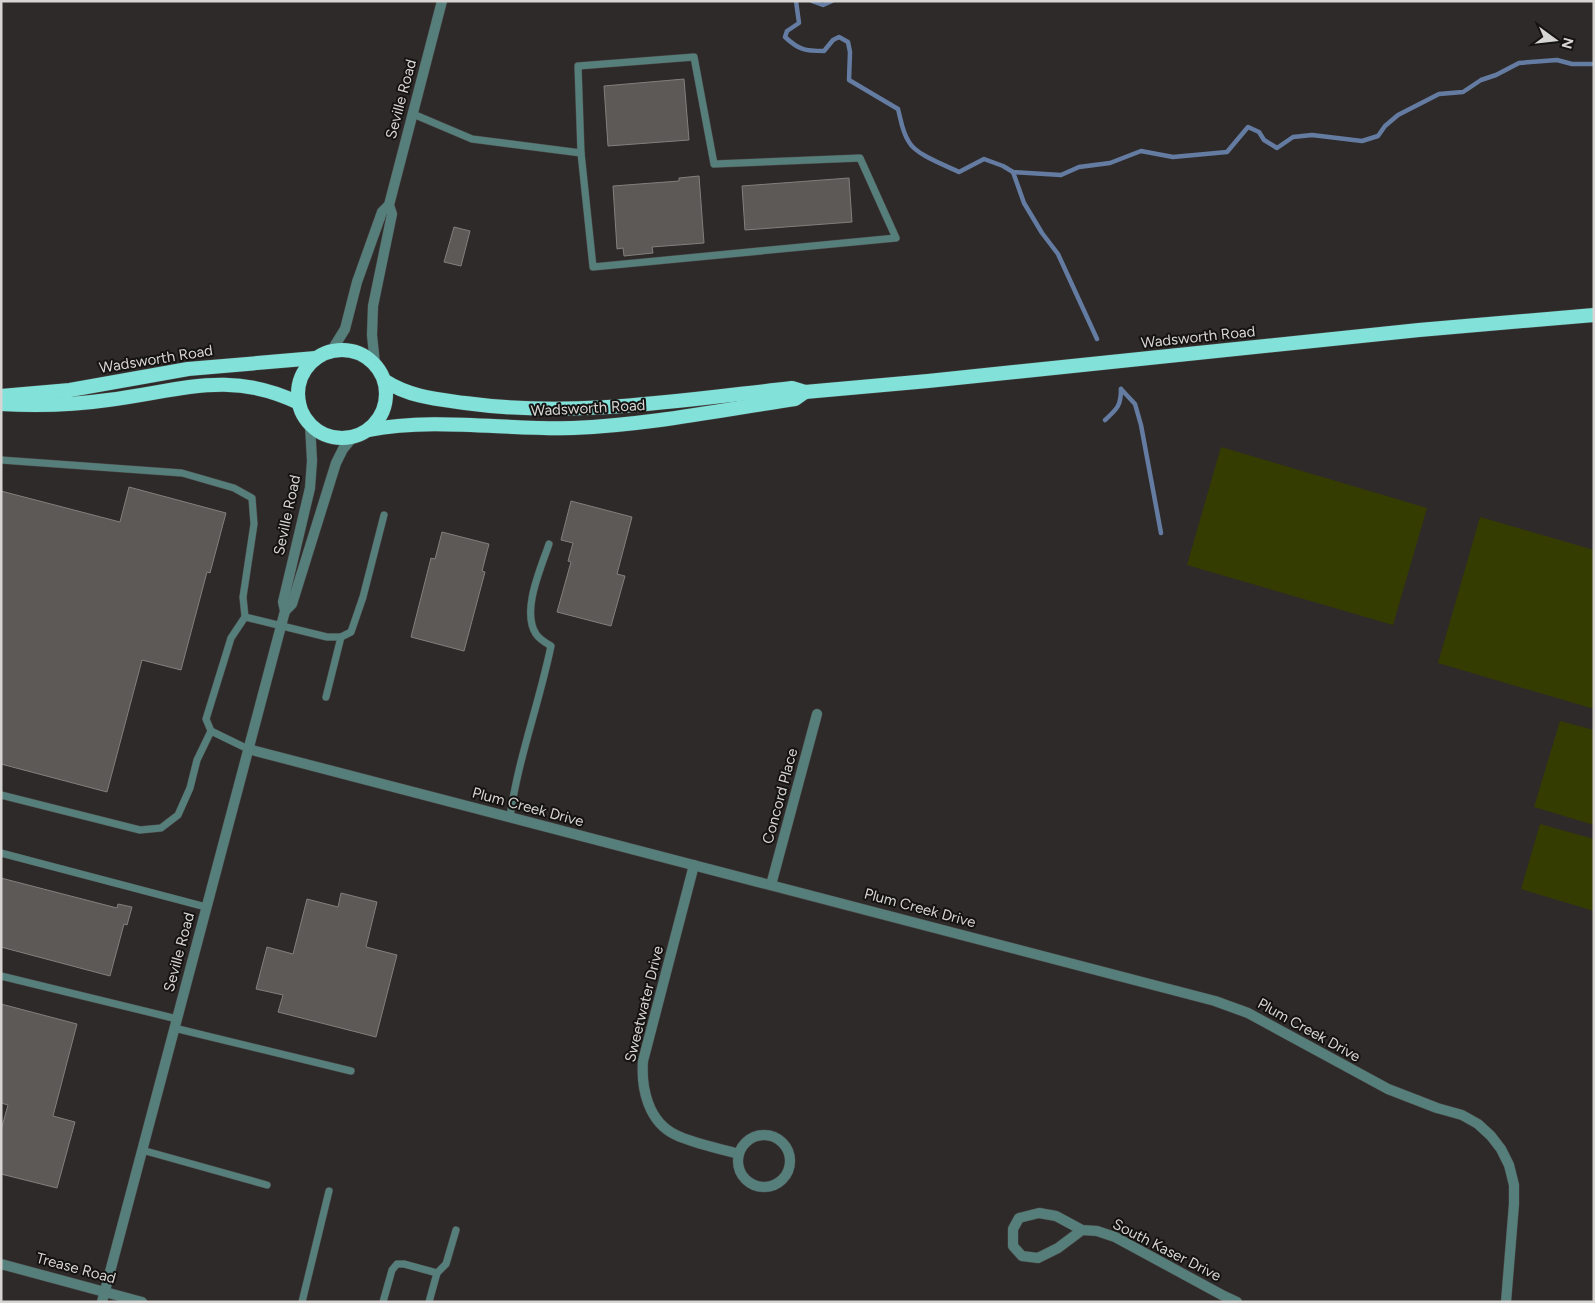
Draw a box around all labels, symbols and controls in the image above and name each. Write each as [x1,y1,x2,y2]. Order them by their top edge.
north arrow [1530,15,1580,65]
text: N [1557,36,1577,51]
street label: Seville Road [382,57,420,141]
street label: Wadsworth Road [1140,322,1256,352]
street label: Wadsworth Road [98,341,214,377]
street label: Wadsworth Road [530,396,646,420]
street label: Seville Road [270,473,304,557]
street label: Concord Place [759,746,801,846]
street label: Plum Creek Drive [470,783,586,831]
street label: Plum Creek Drive [862,884,978,932]
street label: Seville Road [160,910,198,994]
street label: Sweetwater Drive [621,944,667,1064]
street label: Plum Creek Drive [1254,994,1364,1066]
street label: South Kaser Drive [1110,1215,1224,1285]
street label: Trease Road [34,1249,118,1287]

